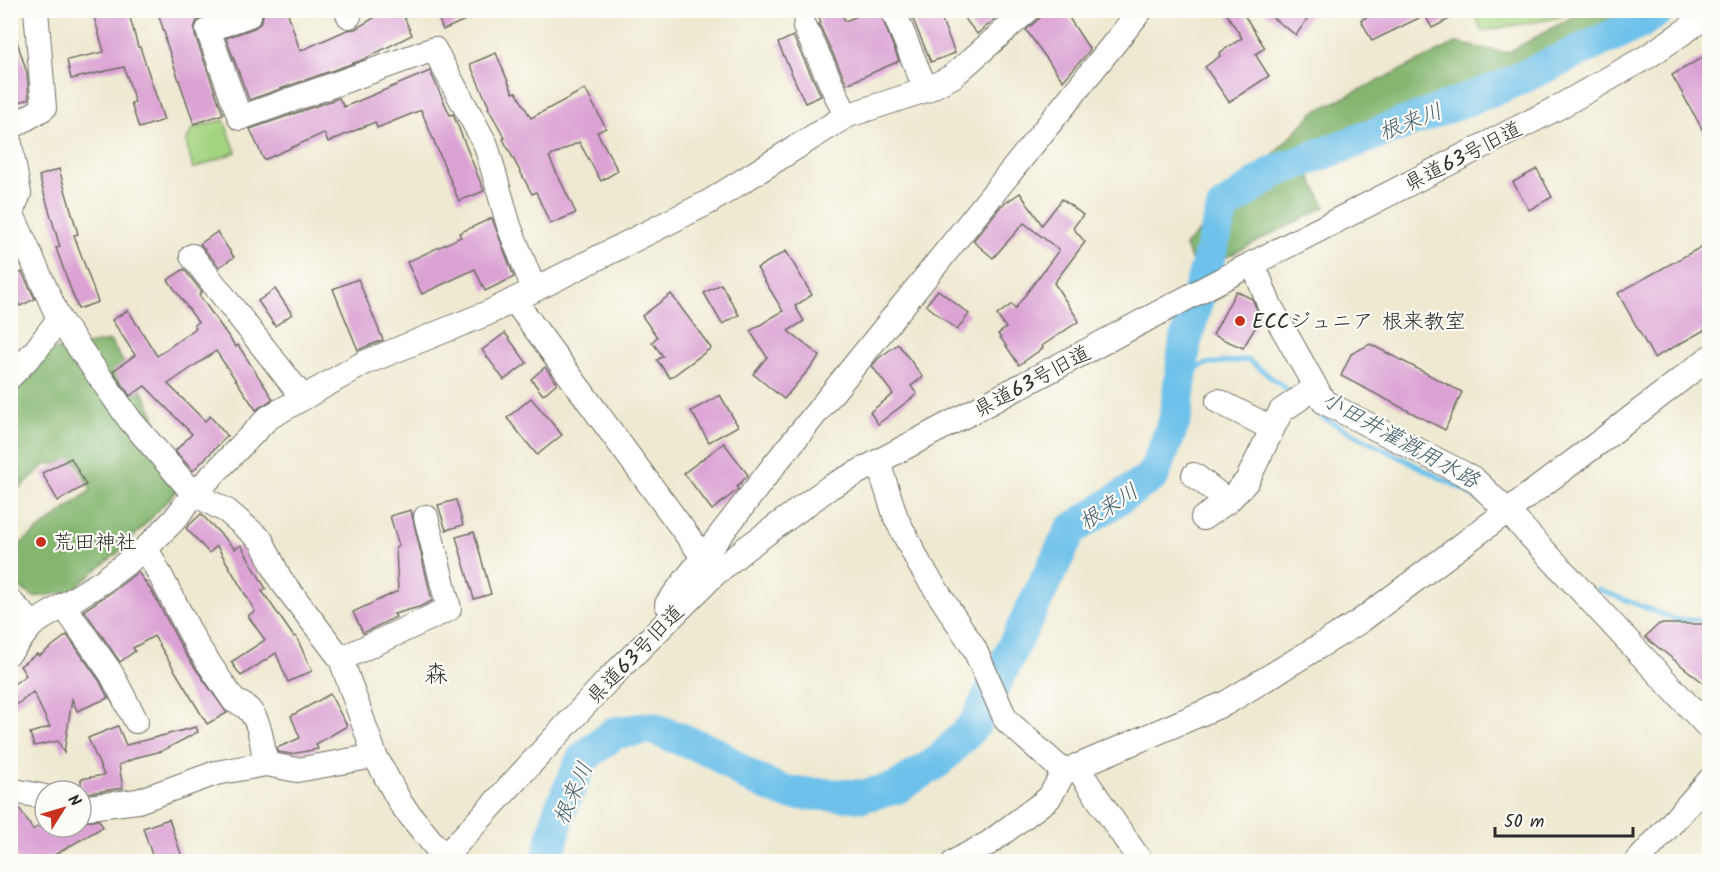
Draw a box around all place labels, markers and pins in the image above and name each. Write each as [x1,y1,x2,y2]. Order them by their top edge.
place label: ECCジュニア 根来教室 [1252,306,1466,339]
marker: ECCジュニア 根来教室 [1233,314,1247,328]
place label: 荒田神社 [53,527,137,560]
marker: 荒田神社 [34,535,48,549]

